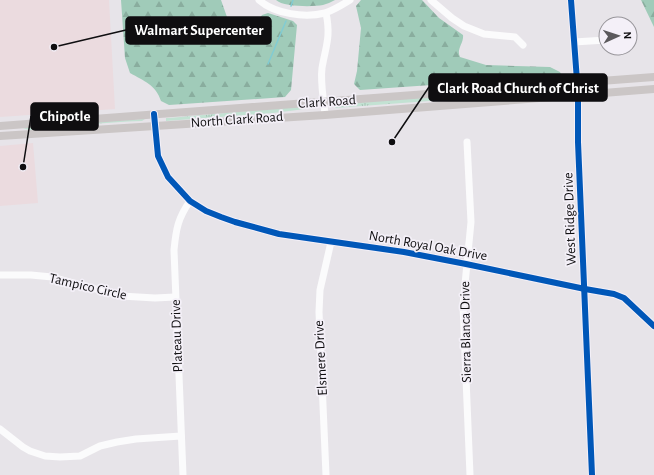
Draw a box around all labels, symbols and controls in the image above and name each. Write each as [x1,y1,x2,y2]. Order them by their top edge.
north arrow [598,16,638,56]
callout: Walmart Supercenter [126,17,271,44]
text: Walmart Supercenter [134,23,264,38]
text: N [622,31,633,40]
callout: Clark Road Church of Christ [429,74,607,101]
text: Clark Road Church of Christ [437,81,599,96]
street label: Clark Road [298,93,356,111]
callout: Chipotle [31,103,98,130]
text: Chipotle [40,109,90,124]
street label: North Clark Road [190,110,284,130]
street label: West Ridge Drive [561,172,579,266]
street label: North Royal Oak Drive [368,229,488,263]
street label: Tampico Circle [48,271,128,303]
street label: Sierra Blanca Drive [458,281,474,383]
street label: Plateau Drive [169,299,185,373]
street label: Elsmere Drive [312,320,330,396]

